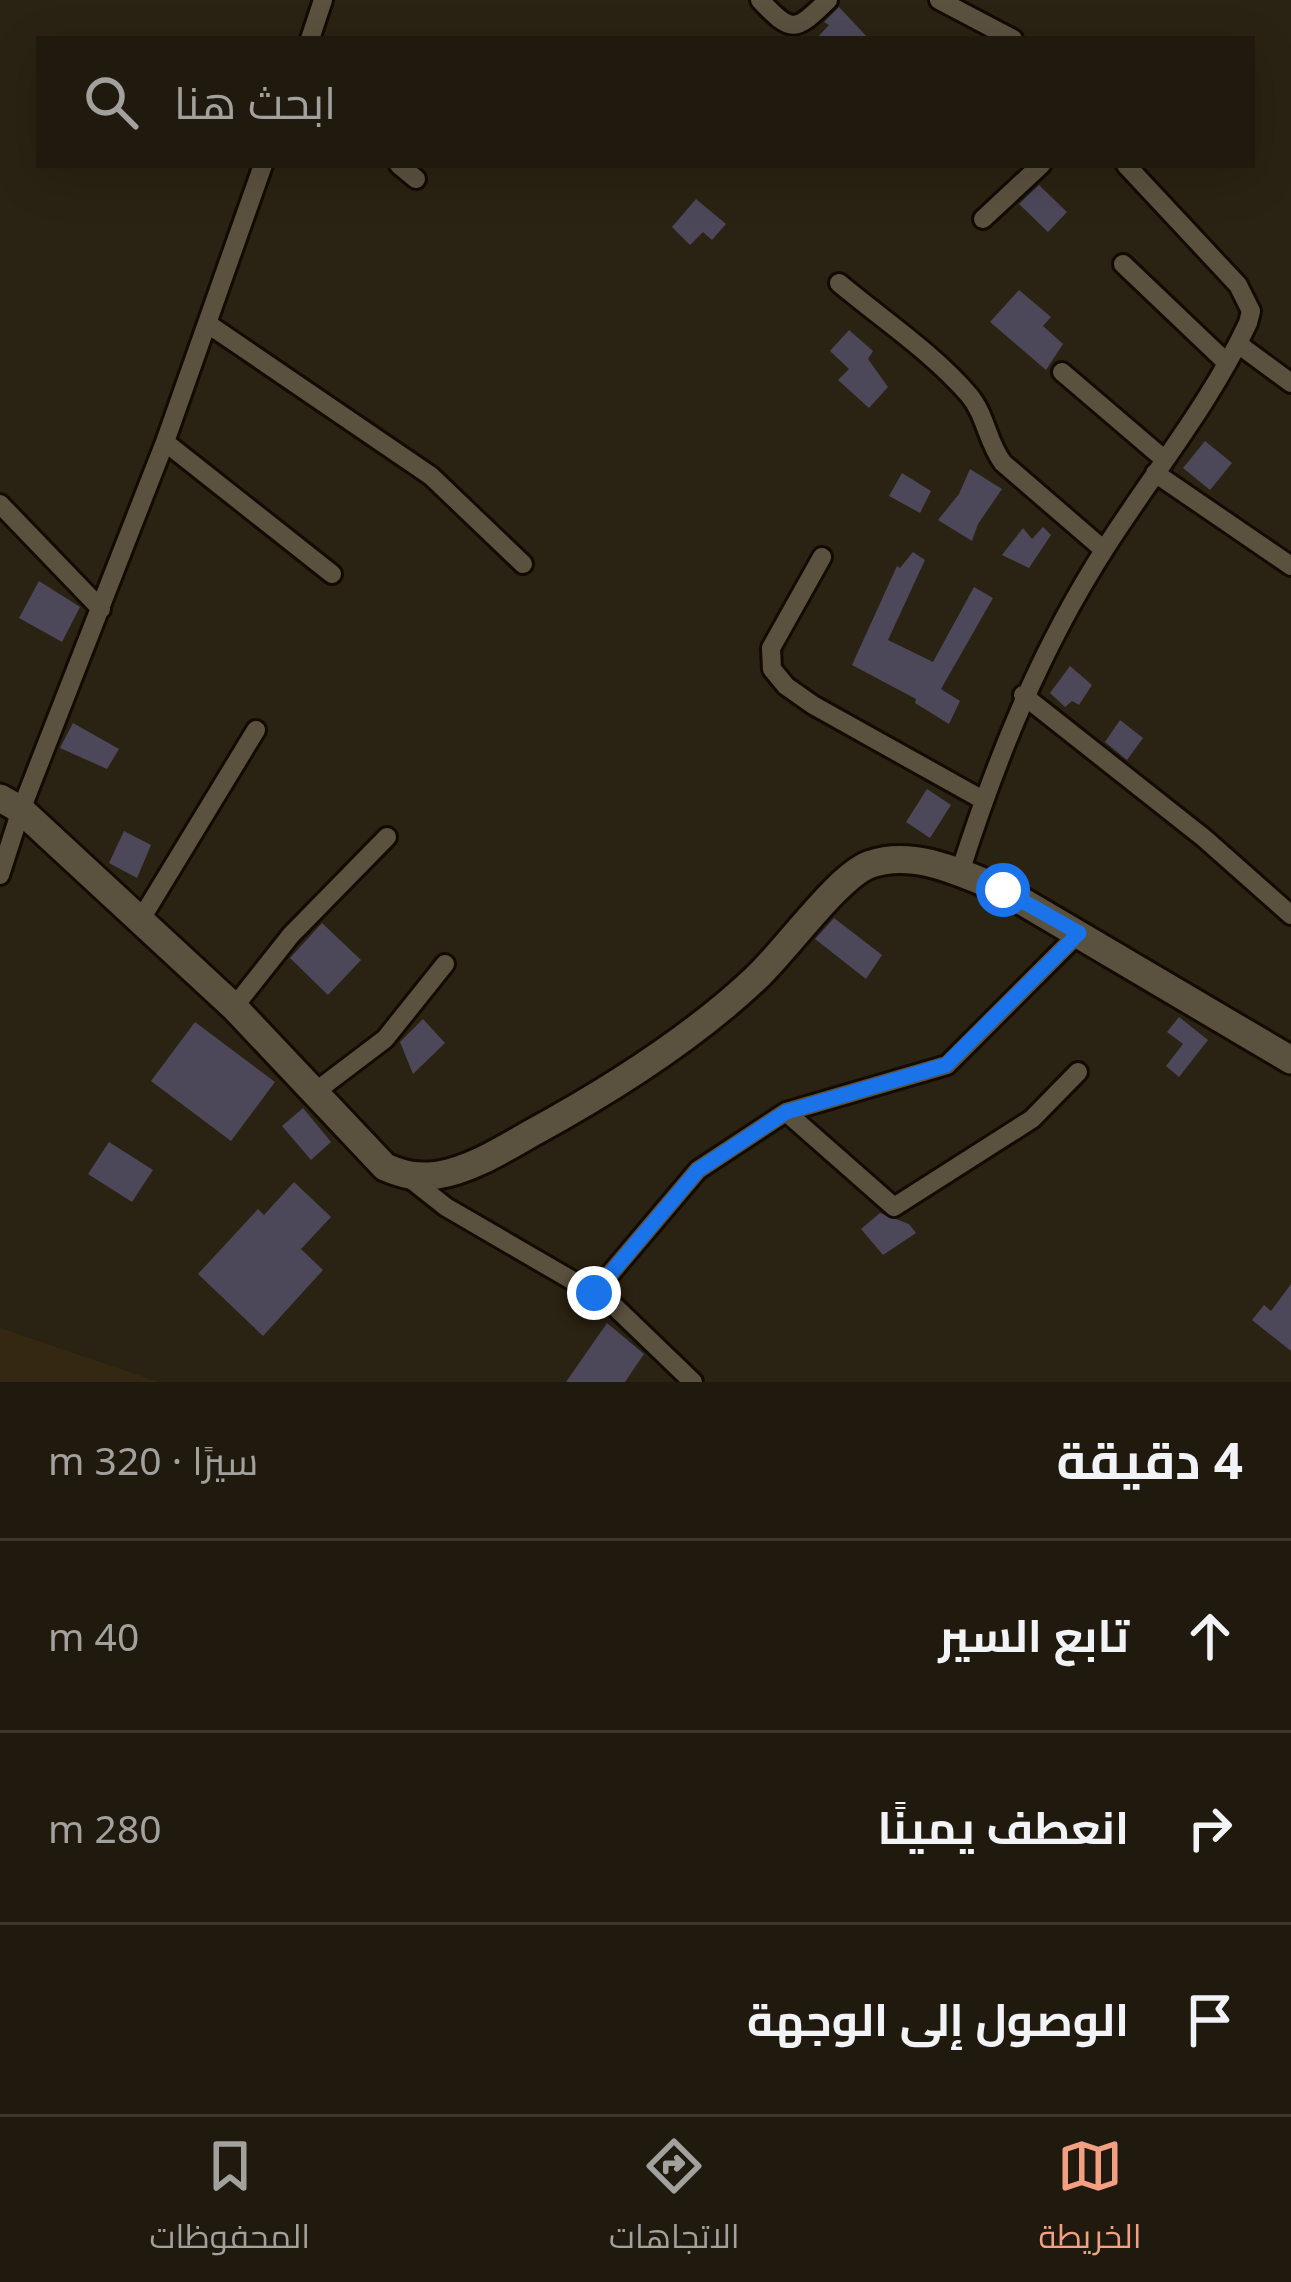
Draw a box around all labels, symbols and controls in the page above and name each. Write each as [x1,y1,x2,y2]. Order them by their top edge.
search box [36,36,1255,168]
icon: search [78,69,144,135]
text: ابحث هنا [174,71,336,132]
route start [976,863,1030,917]
route end [567,1266,621,1320]
text: 4 دقيقة [1056,1424,1243,1494]
text: سيرًا · 320 m [48,1433,258,1486]
icon: ahead [1177,1603,1243,1669]
text: تابع السير [938,1604,1129,1665]
text: 40 m [48,1609,139,1662]
icon: right [1177,1795,1243,1861]
text: انعطف يمينًا [877,1796,1129,1857]
text: 280 m [48,1801,162,1854]
icon: arrive [1177,1987,1243,2053]
text: الوصول إلى الوجهة [747,1988,1129,2049]
tab: المحفوظات [149,2133,310,2267]
tab: الاتجاهات [609,2133,740,2267]
tab: الخريطة [1039,2133,1142,2267]

